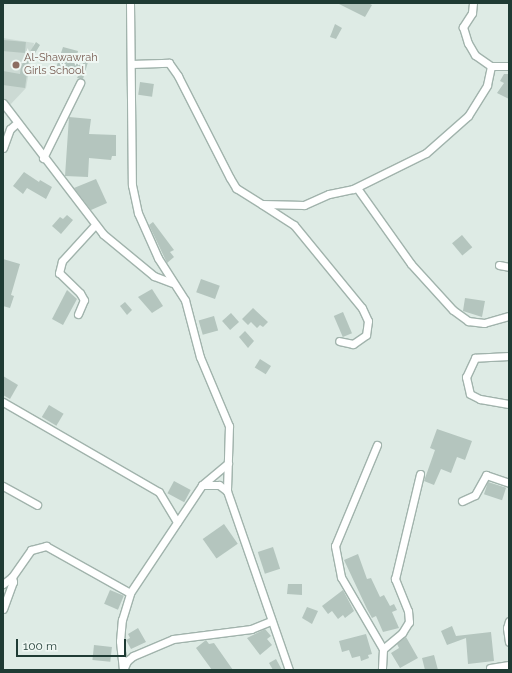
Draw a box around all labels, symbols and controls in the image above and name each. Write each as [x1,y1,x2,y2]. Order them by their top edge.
place label: Al-Shawawrah Girls School [24,52,98,78]
marker: Al-Shawawrah Girls School [11,60,21,70]
scale bar [18,631,128,657]
text: 100 m [23,639,57,653]

